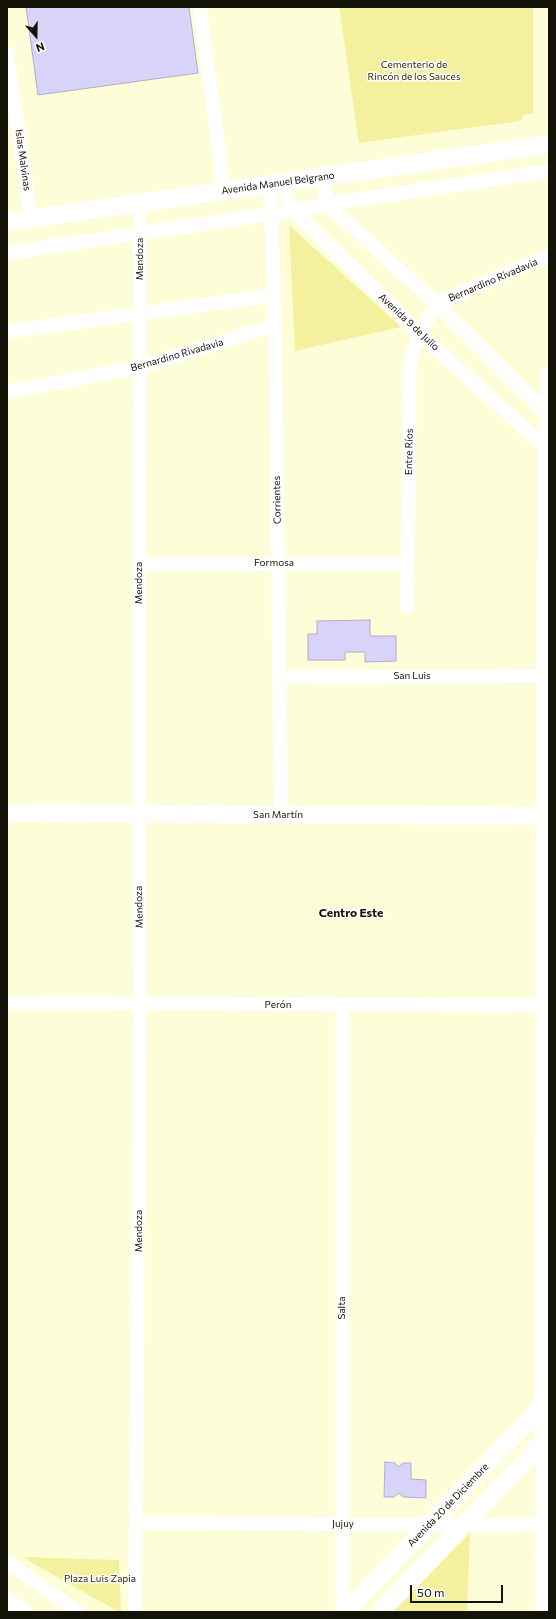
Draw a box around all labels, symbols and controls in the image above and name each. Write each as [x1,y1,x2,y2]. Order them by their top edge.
north arrow [16,16,56,56]
text: N [34,40,46,55]
park label: Cementerio de Rincón de los Sauces [368,59,460,82]
street label: Islas Malvinas [13,128,33,192]
street label: Avenida Manuel Belgrano [221,169,335,197]
street label: Mendoza [134,238,146,280]
street label: Bernardino Rivadavia [447,256,539,304]
street label: Avenida 9 de Julio [376,291,442,353]
street label: Bernardino Rivadavia [129,336,225,374]
street label: Entre Ríos [403,429,415,475]
street label: Corrientes [271,476,283,524]
street label: Formosa [254,557,294,569]
street label: Mendoza [133,562,145,604]
street label: San Luis [393,670,431,682]
street label: San Martín [253,809,303,821]
street label: Mendoza [133,886,145,928]
district label: Centro Este [319,906,383,920]
street label: Perón [265,999,291,1011]
street label: Mendoza [133,1210,145,1252]
street label: Salta [336,1297,348,1319]
street label: Avenida 20 de Diciembre [405,1461,491,1549]
street label: Jujuy [332,1518,354,1530]
park label: Plaza Luis Zapia [64,1573,136,1585]
scale bar [412,1577,505,1603]
text: 50 m [417,1585,445,1599]

